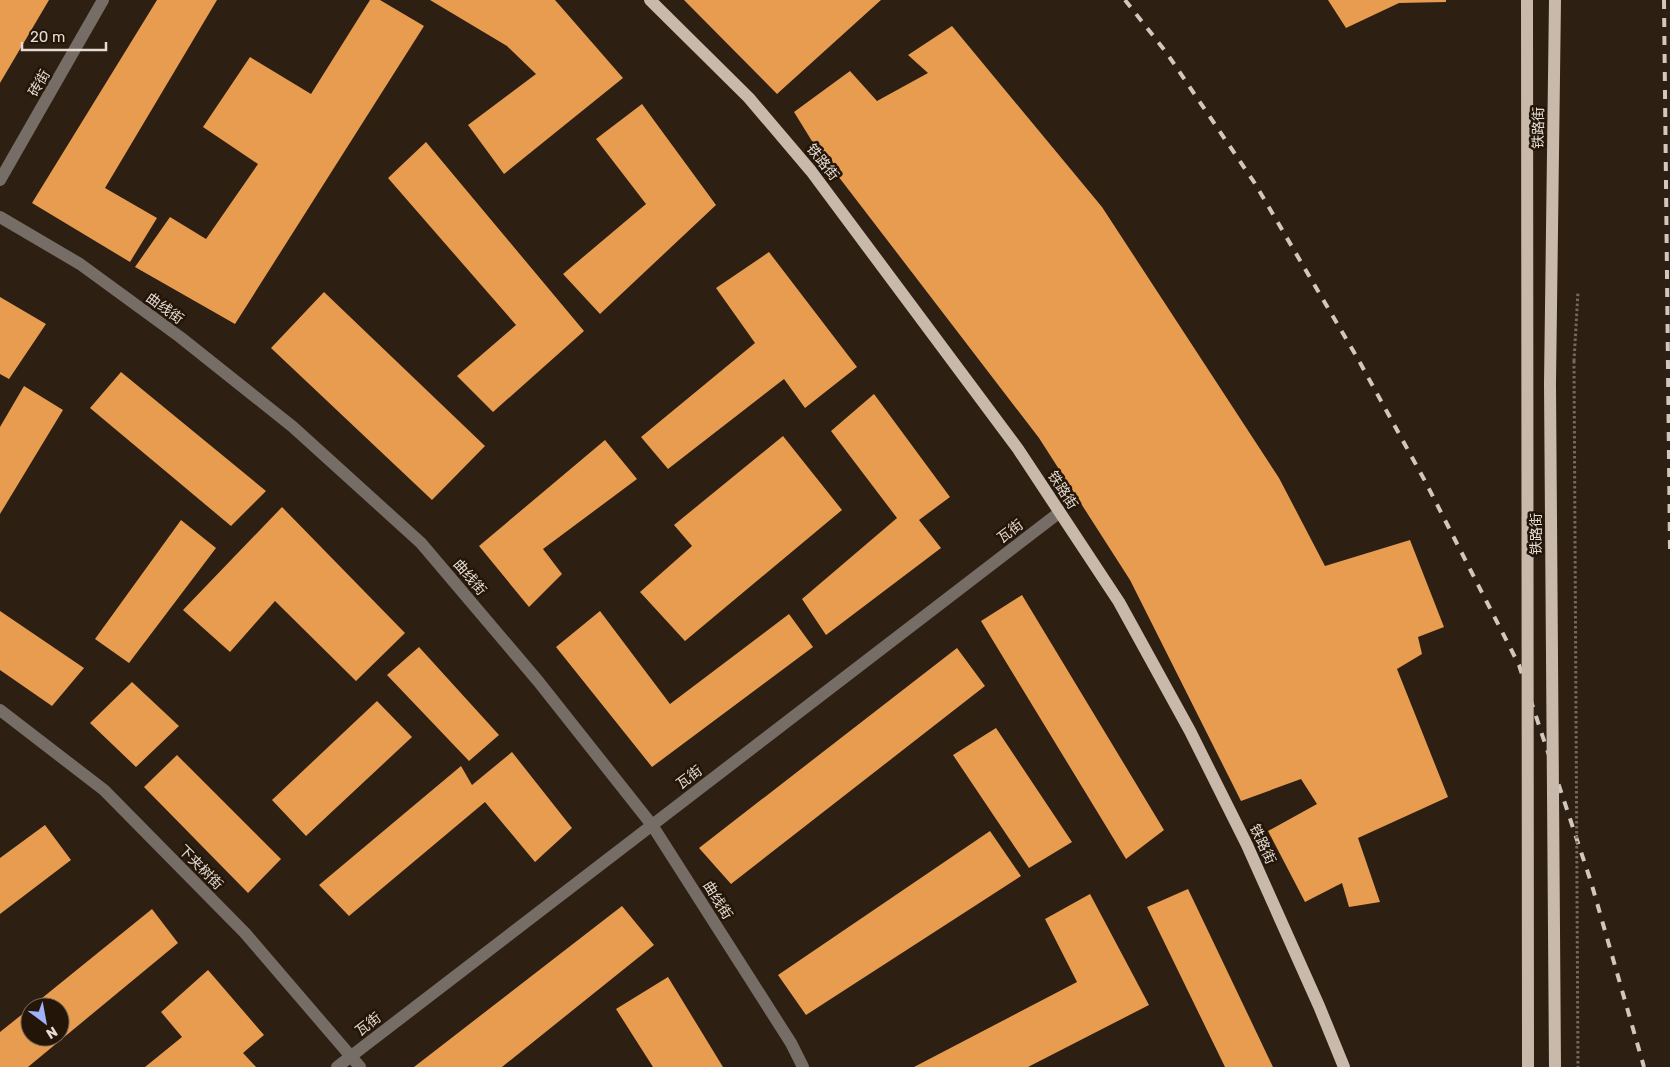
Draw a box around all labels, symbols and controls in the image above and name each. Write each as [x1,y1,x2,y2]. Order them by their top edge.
scale bar [22,20,106,52]
text: 20 m [30,28,65,46]
street label: 砖街 [25,67,54,100]
street label: 铁路街 [1530,107,1547,149]
street label: 铁路街 [803,141,842,184]
street label: 曲线街 [143,289,187,328]
street label: 铁路街 [1044,468,1081,513]
street label: 铁路街 [1528,513,1545,555]
street label: 瓦街 [994,516,1027,547]
street label: 曲线街 [450,556,490,599]
street label: 瓦街 [673,762,706,793]
street label: 铁路街 [1246,822,1279,867]
street label: 下夹树街 [175,842,226,893]
street label: 曲线街 [699,878,736,923]
north arrow [20,997,70,1047]
street label: 瓦街 [352,1009,385,1040]
text: N [43,1023,60,1042]

